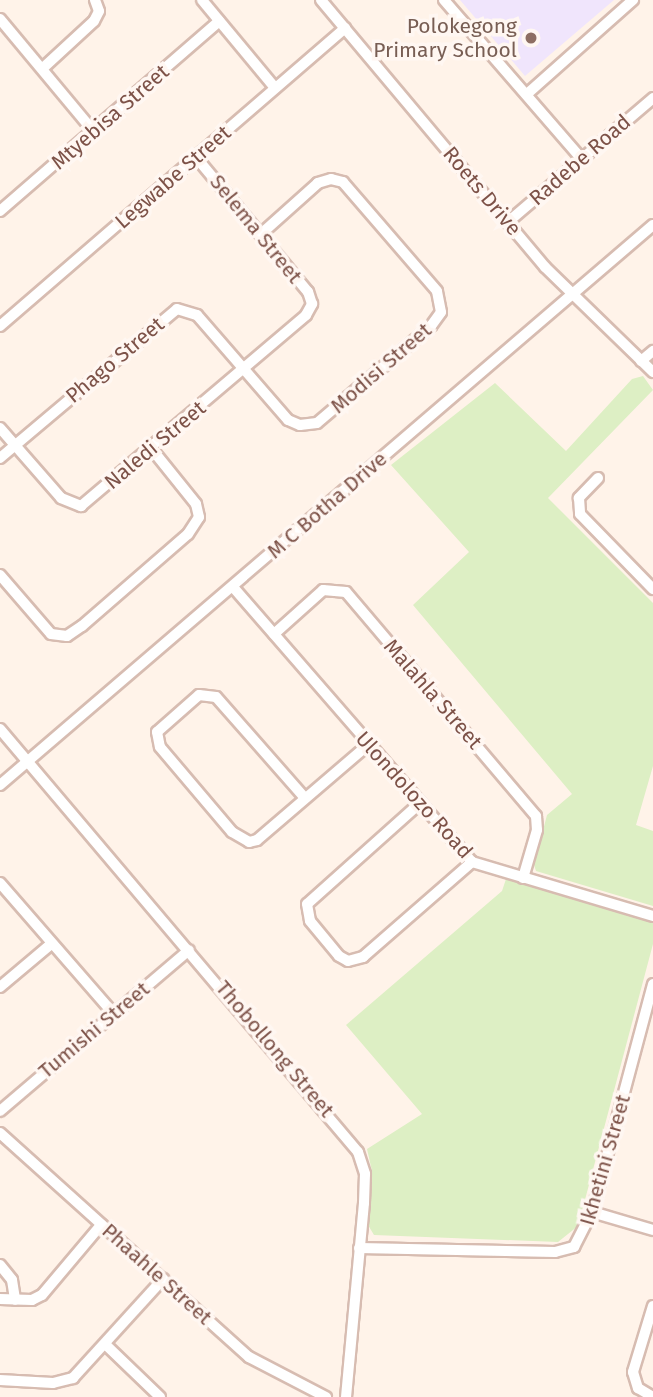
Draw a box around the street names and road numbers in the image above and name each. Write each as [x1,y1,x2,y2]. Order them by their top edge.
street label: Mtyebisa Street [46,59,174,175]
street label: Radebe Road [524,109,636,211]
street label: Legwabe Street [110,120,236,234]
street label: Roets Drive [438,141,526,241]
street label: Selema Street [205,170,307,288]
street label: Phago Street [61,312,169,408]
street label: Modisi Street [325,317,437,419]
street label: Naledi Street [99,395,211,495]
street label: M C Botha Drive [262,446,392,564]
street label: Malahla Street [378,634,488,754]
street label: Ulondolozo Road [350,726,478,864]
street label: Tumishi Street [34,976,154,1084]
street label: Thobollong Street [211,976,339,1122]
street label: Ikhetini Street [574,1092,636,1228]
street label: Phaahle Street [97,1218,217,1330]

